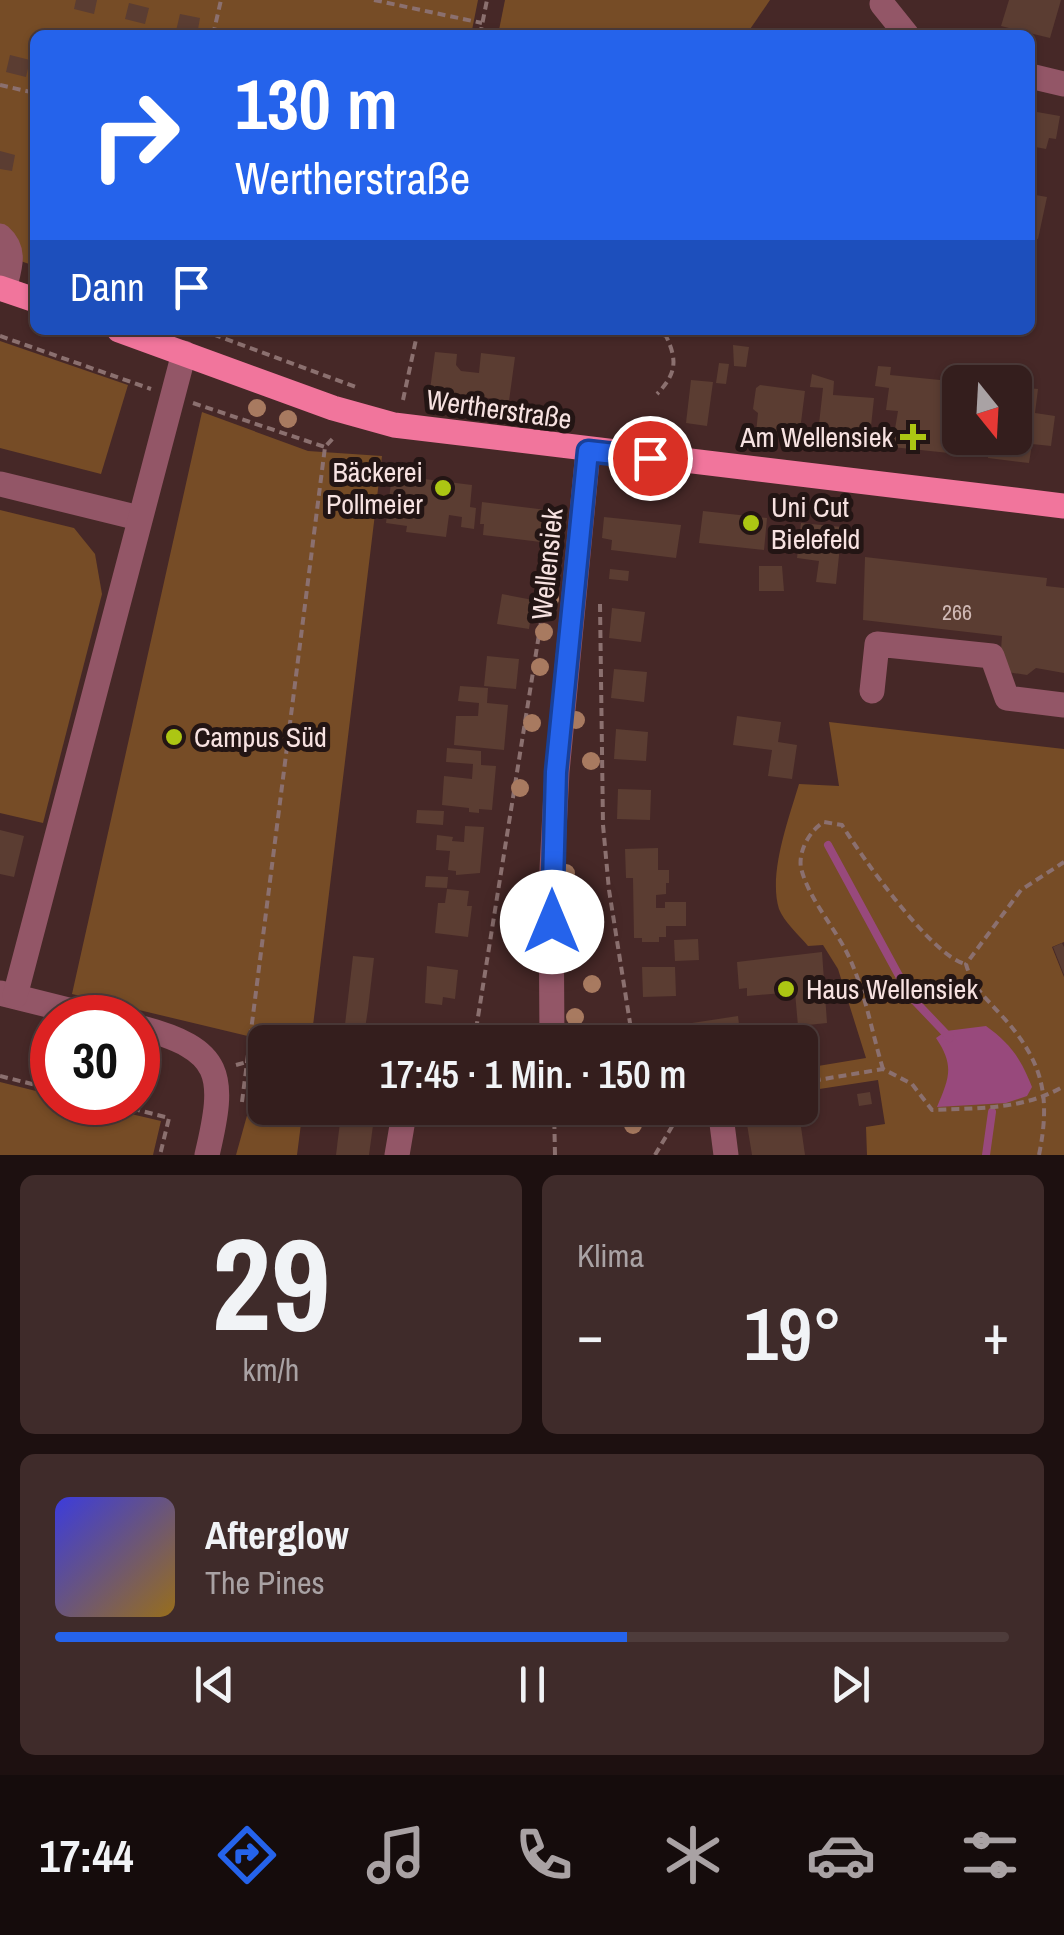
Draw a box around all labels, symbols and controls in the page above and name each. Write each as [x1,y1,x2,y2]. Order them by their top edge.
text: 130 m [235,57,398,151]
icon: right [70,70,200,200]
text: Wertherstraße [235,147,470,208]
icon: arrive [164,260,219,315]
text: Dann [70,262,144,313]
north arrow [942,365,1032,455]
map controls [942,365,1032,455]
street label: Wertherstraße [424,380,574,438]
pin [608,416,693,501]
place label: Am Wellensiek [739,418,894,456]
marker: Am Wellensiek [902,426,924,448]
icon: arrive [623,431,678,486]
place label: Bäckerei Pollmeier [326,453,423,523]
marker: Bäckerei Pollmeier [432,477,454,499]
place label: Uni Cut Bielefeld [771,488,860,558]
street label: Wellensiek [522,506,572,622]
marker: Uni Cut Bielefeld [740,512,762,534]
house number: 266 [942,597,972,627]
place label: Campus Süd [194,718,327,756]
marker: Campus Süd [163,726,185,748]
position arrow [500,870,604,974]
place label: Haus Wellensiek [806,970,978,1008]
marker: Haus Wellensiek [775,978,797,1000]
speed limit sign: 30 [30,995,160,1125]
text: 17:45 · 1 Min. · 150 m [380,1049,686,1100]
text: 29 [212,1195,330,1371]
text: Klima [577,1234,644,1277]
text: 19° [744,1282,842,1383]
text: − [577,1297,603,1371]
text: + [983,1297,1009,1371]
text: km/h [243,1348,299,1391]
text: Afterglow [205,1510,349,1561]
text: The Pines [205,1561,325,1604]
icon: previous [187,1657,242,1712]
icon: pause [505,1657,560,1712]
icon: next [823,1657,878,1712]
icon: directions [212,1820,282,1890]
icon: music [361,1820,431,1890]
icon: phone [509,1820,579,1890]
icon: climate [658,1820,728,1890]
icon: car [806,1820,876,1890]
icon: filters [955,1820,1025,1890]
text: 17:44 [39,1825,134,1886]

